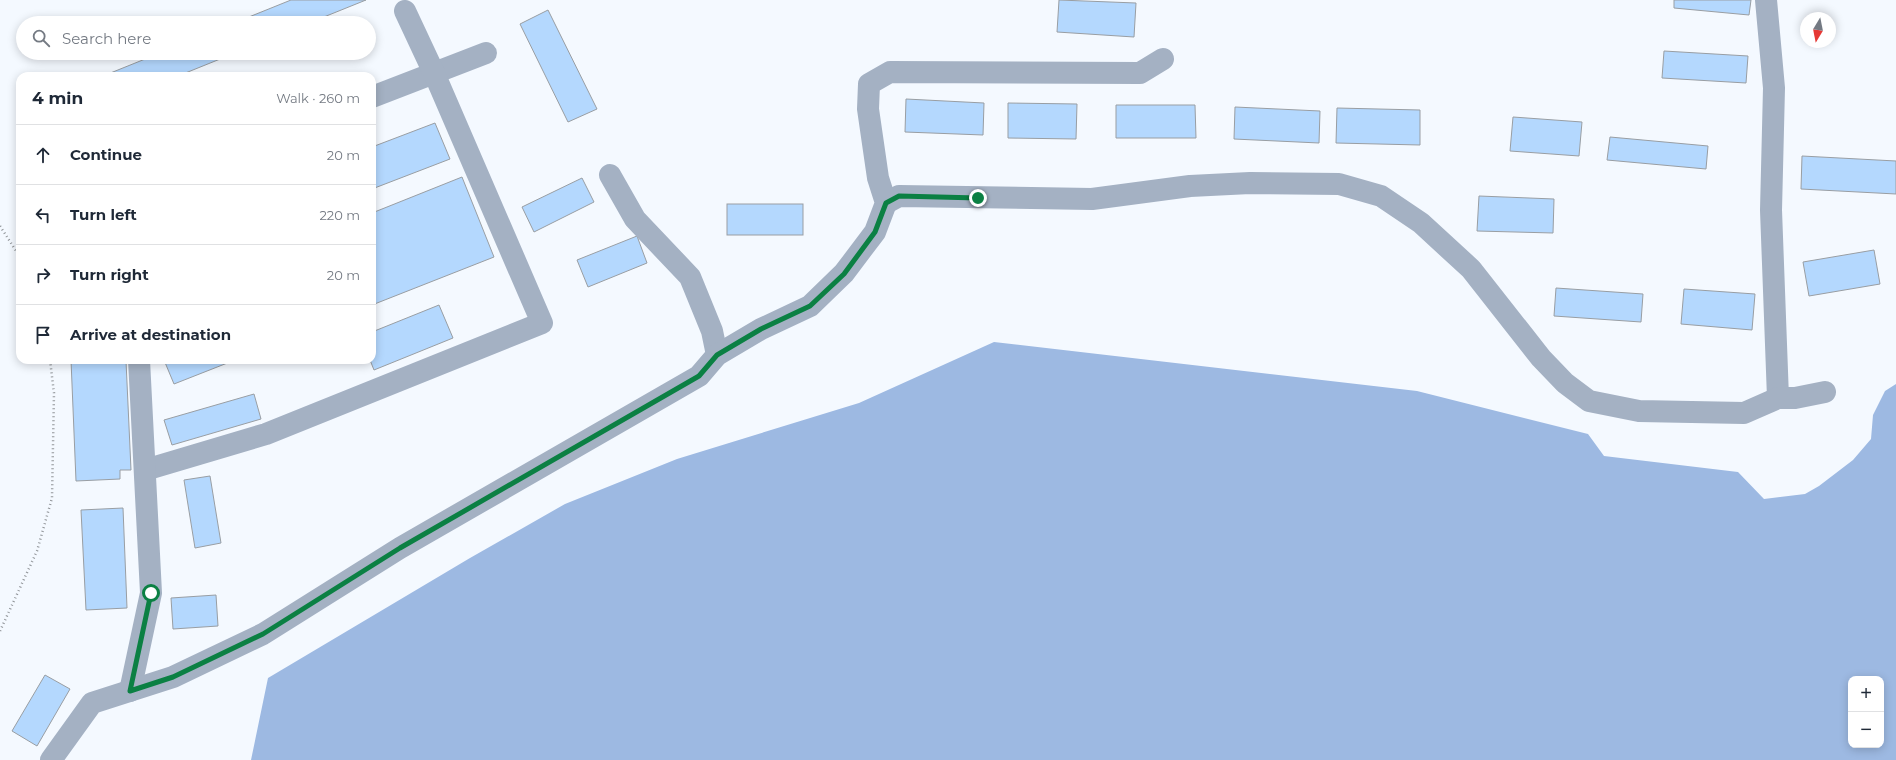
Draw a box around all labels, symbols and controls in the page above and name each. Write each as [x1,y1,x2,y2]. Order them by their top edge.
north arrow [1800,12,1836,48]
search box [16,16,376,60]
icon: search [30,27,52,49]
text: Search here [62,29,151,48]
text: 4 min [32,88,83,108]
text: Walk · 260 m [276,90,360,106]
icon: ahead [32,144,54,166]
text: Continue [70,145,142,164]
text: 20 m [327,147,360,163]
route end [969,189,987,207]
icon: left [32,204,54,226]
text: Turn left [70,205,137,224]
text: 220 m [319,207,360,223]
icon: right [32,264,54,286]
text: Turn right [70,265,149,284]
text: 20 m [327,267,360,283]
icon: arrive [32,324,54,346]
text: Arrive at destination [70,325,231,344]
route start [142,584,160,602]
map controls [1848,676,1884,748]
button: + [1848,676,1884,712]
button: − [1848,712,1884,748]

